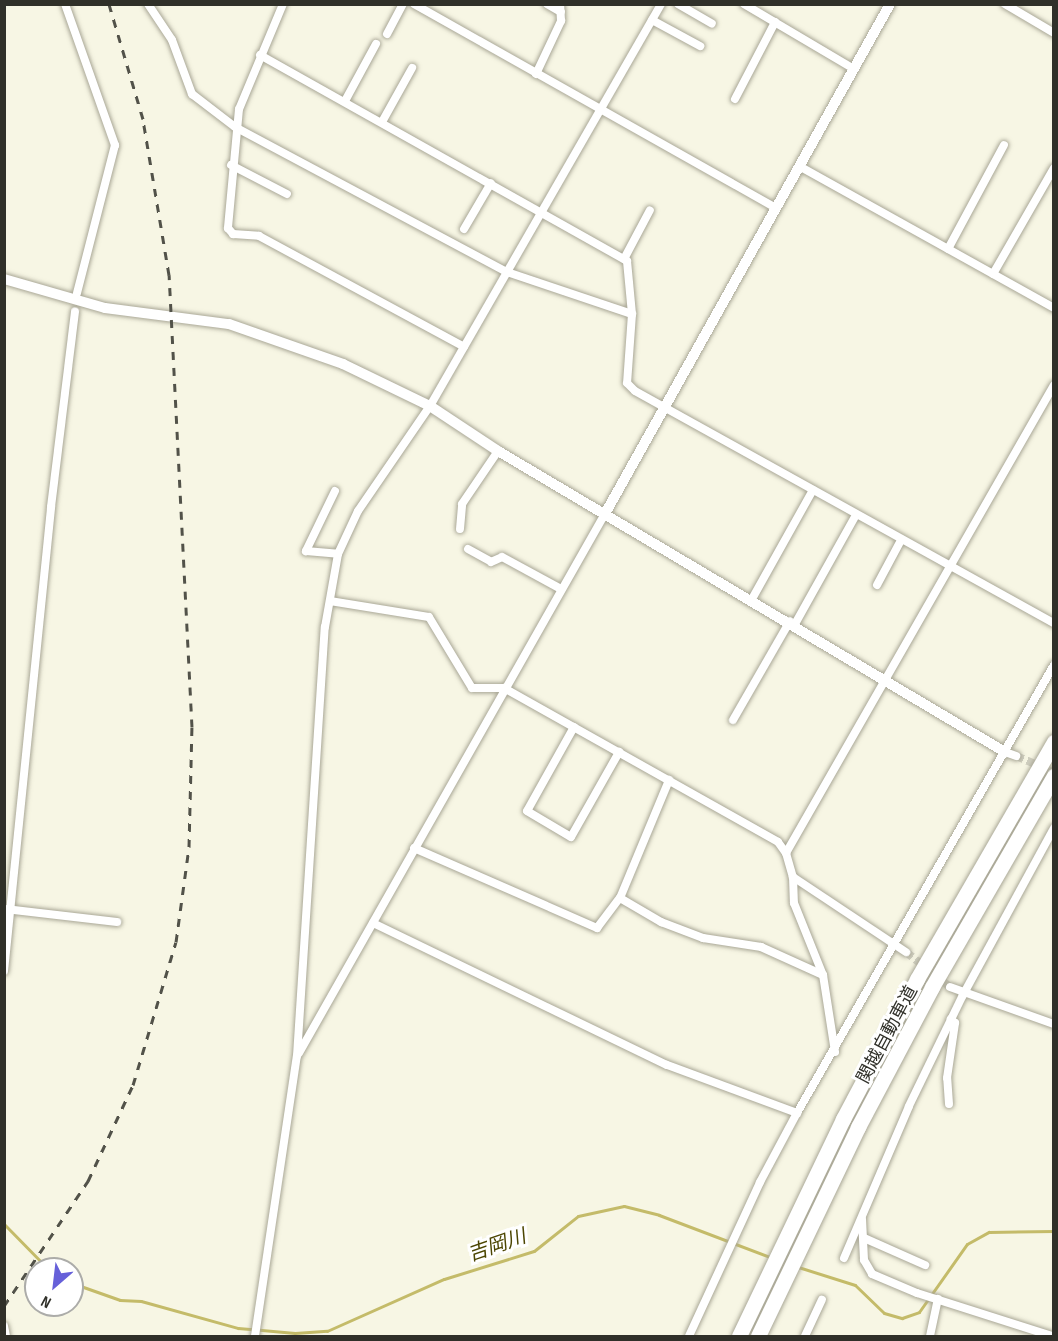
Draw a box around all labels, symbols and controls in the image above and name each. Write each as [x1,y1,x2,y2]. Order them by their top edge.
street label: 関越自動車道 [853,982,923,1088]
water label: 吉岡川 [465,1225,529,1267]
north arrow [24,1257,84,1317]
text: N [38,1291,54,1312]

